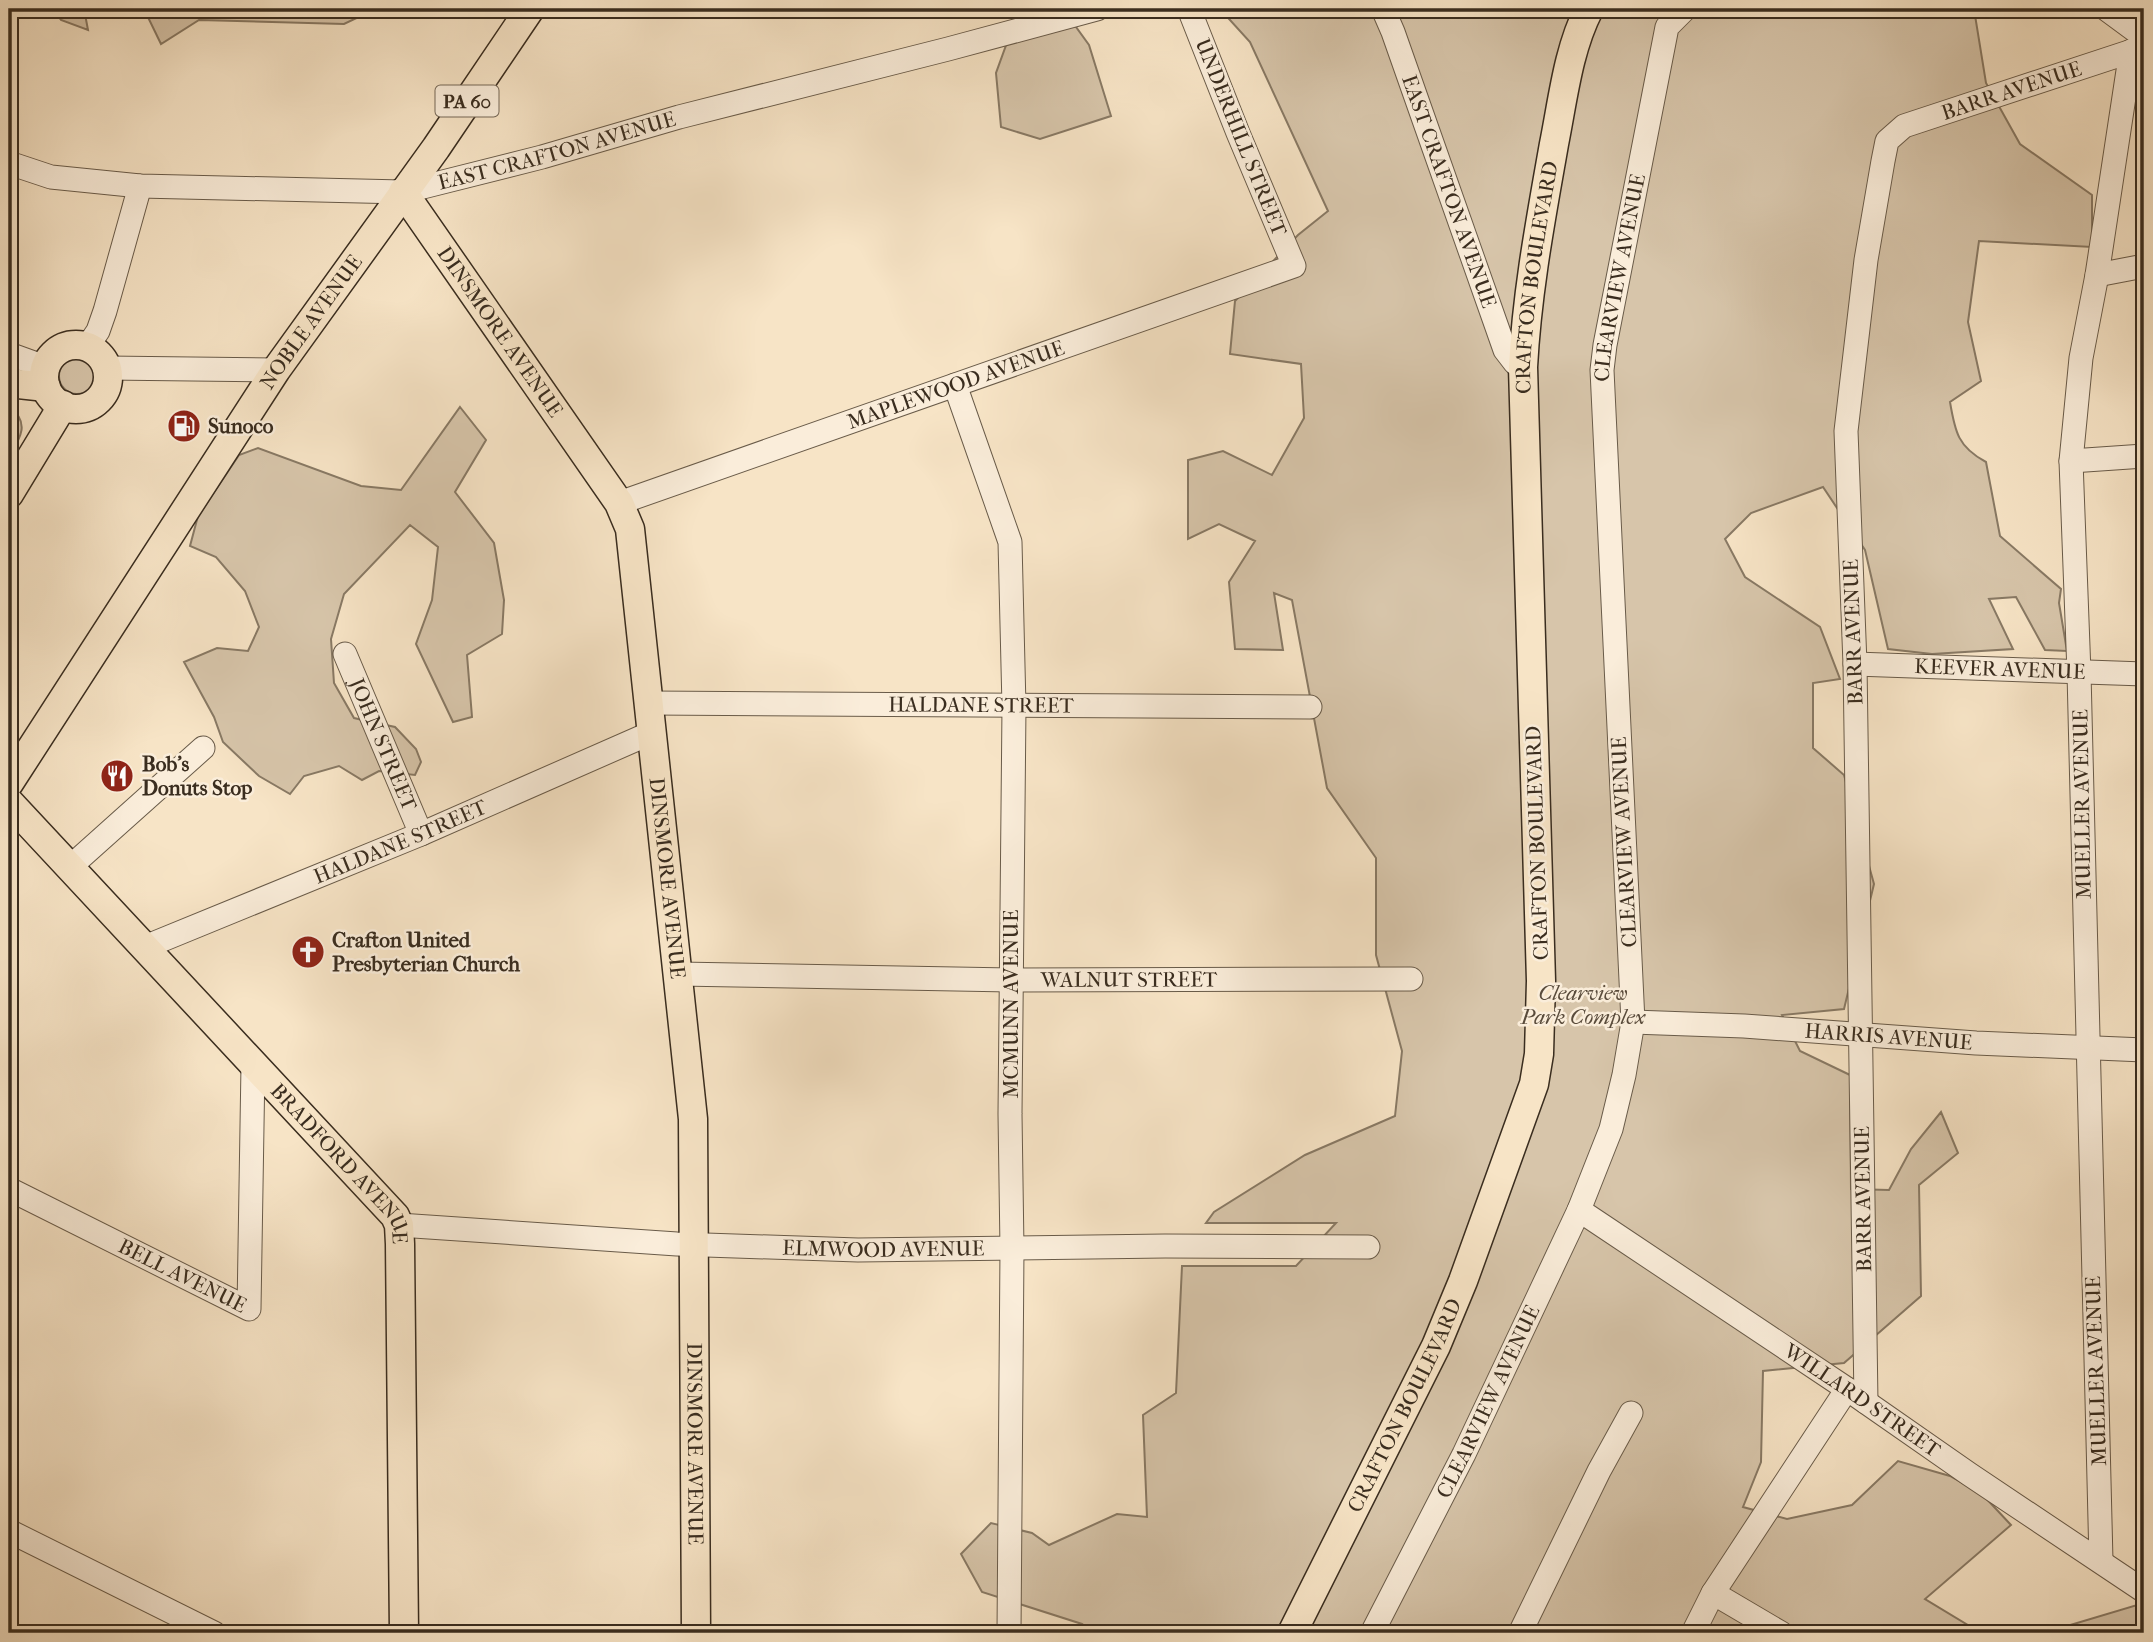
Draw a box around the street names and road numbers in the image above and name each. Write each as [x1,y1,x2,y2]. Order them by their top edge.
street label: UNDERHILL STREET [1190,35,1292,240]
street label: BARR AVENUE [1938,56,2085,125]
street label: EAST CRAFTON AVENUE [1397,72,1501,311]
road number: PA 60 [435,86,498,116]
street label: EAST CRAFTON AVENUE [435,107,679,195]
street label: CRAFTON BOULEVARD [1511,159,1563,394]
street label: CLEARVIEW AVENUE [1590,172,1650,382]
street label: DINSMORE AVENUE [432,242,568,422]
street label: NOBLE AVENUE [255,250,367,394]
street label: MAPLEWOOD AVENUE [844,336,1068,434]
street label: BARR AVENUE [1838,558,1868,705]
street label: KEEVER AVENUE [1914,654,2086,684]
street label: JOHN STREET [344,673,422,815]
street label: HALDANE STREET [888,692,1075,718]
street label: MUELLER AVENUE [2068,709,2096,899]
street label: CRAFTON BOULEVARD [1521,725,1553,961]
street label: CLEARVIEW AVENUE [1606,736,1642,948]
street label: DINSMORE AVENUE [645,776,690,980]
street label: HALDANE STREET [310,794,491,889]
street label: MCMUNN AVENUE [999,909,1023,1098]
street label: WALNUT STREET [1040,967,1218,992]
street label: HARRIS AVENUE [1804,1018,1973,1055]
street label: BRADFORD AVENUE [266,1078,413,1245]
street label: BARR AVENUE [1850,1126,1876,1272]
street label: BELL AVENUE [114,1234,251,1318]
street label: ELMWOOD AVENUE [782,1235,985,1262]
street label: MUELLER AVENUE [2081,1275,2111,1466]
street label: CRAFTON BOULEVARD [1343,1295,1466,1516]
street label: CLEARVIEW AVENUE [1431,1301,1545,1502]
street label: WILLARD STREET [1779,1338,1945,1463]
street label: DINSMORE AVENUE [682,1342,707,1545]

